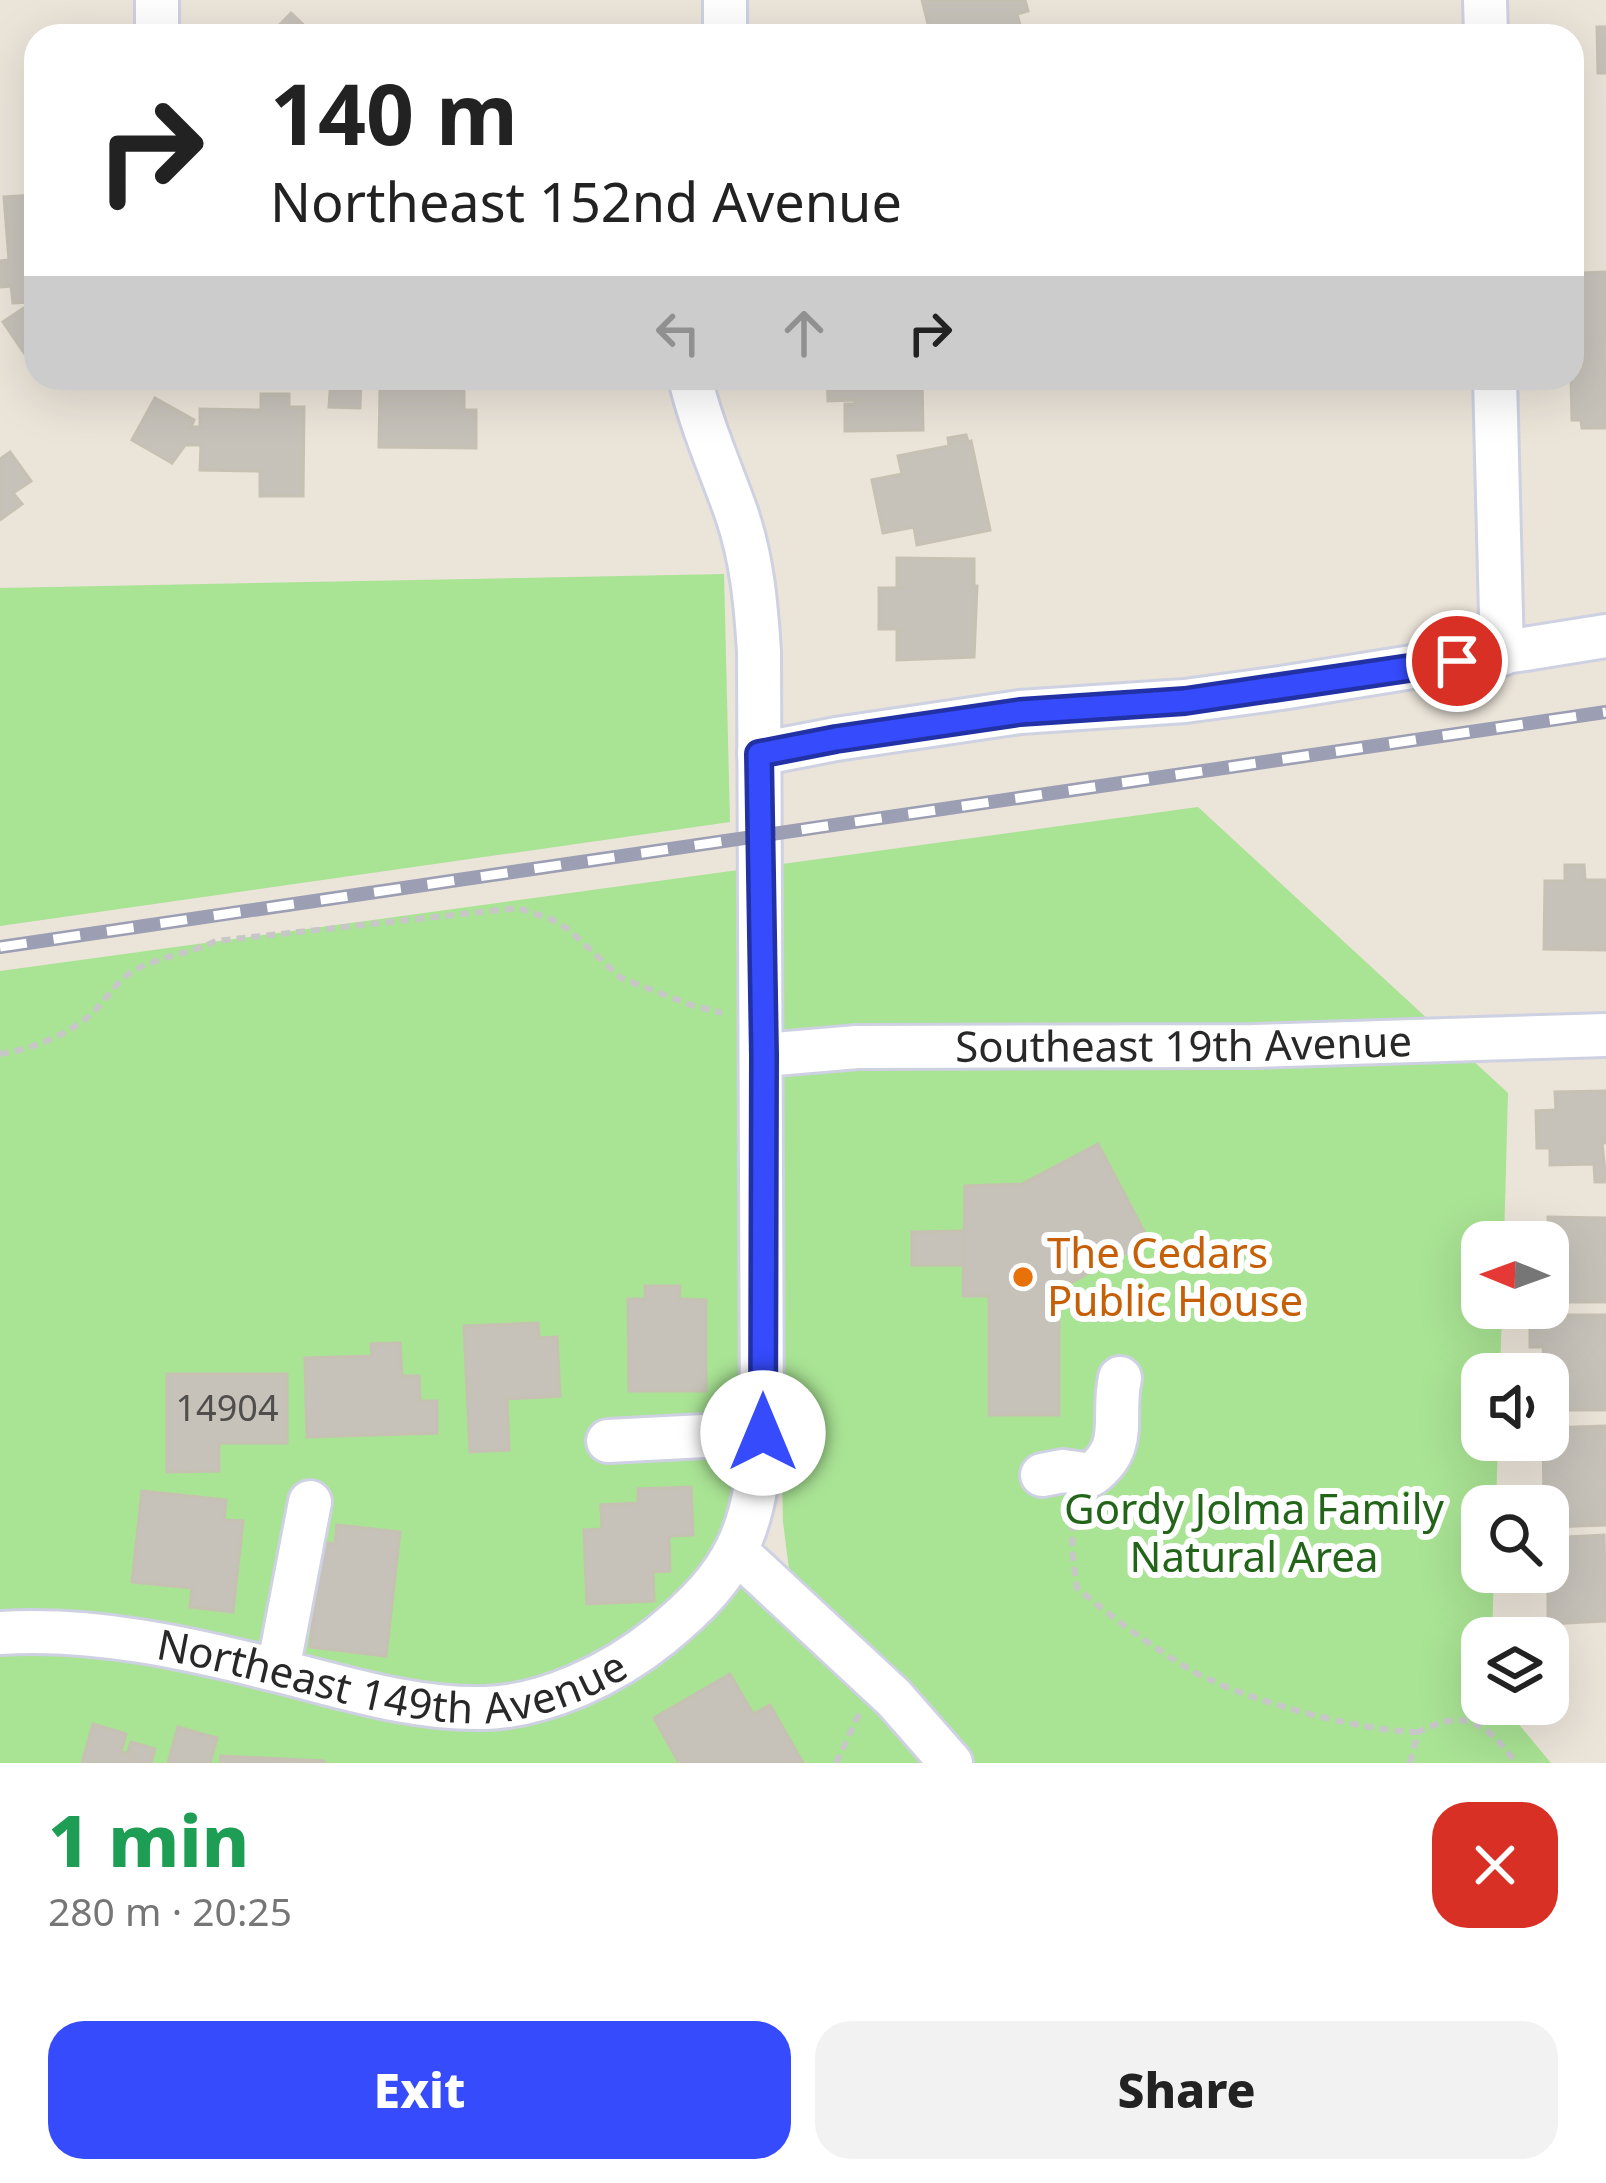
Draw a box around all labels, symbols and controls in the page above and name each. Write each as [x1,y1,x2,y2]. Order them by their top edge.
text: 140 m [270,55,518,170]
icon: right [72,72,228,228]
text: Northeast 152nd Avenue [270,164,902,238]
icon: left [645,300,711,366]
icon: ahead [771,300,837,366]
icon: right [897,300,963,366]
pin [1406,610,1508,712]
icon: arrive [1424,628,1490,694]
street label: Southeast 19th Avenue [955,1011,1413,1074]
north arrow [1461,1221,1569,1329]
map controls [1461,1221,1569,1725]
place label: The Cedars Public House [1047,1223,1303,1328]
marker: The Cedars Public House [1010,1264,1036,1290]
button: sound [1461,1353,1569,1461]
position arrow [700,1370,826,1496]
house number: 14904 [176,1383,278,1432]
park label: Gordy Jolma Family Natural Area [1064,1479,1444,1584]
button: search [1461,1485,1569,1593]
street label: Northeast 149th Avenue [153,1614,636,1735]
button: layers [1461,1617,1569,1725]
text: 1 min [48,1790,249,1888]
button: close [1432,1802,1558,1928]
text: 280 m · 20:25 [48,1884,292,1937]
button: Exit [48,2021,791,2159]
button: Share [815,2021,1558,2159]

